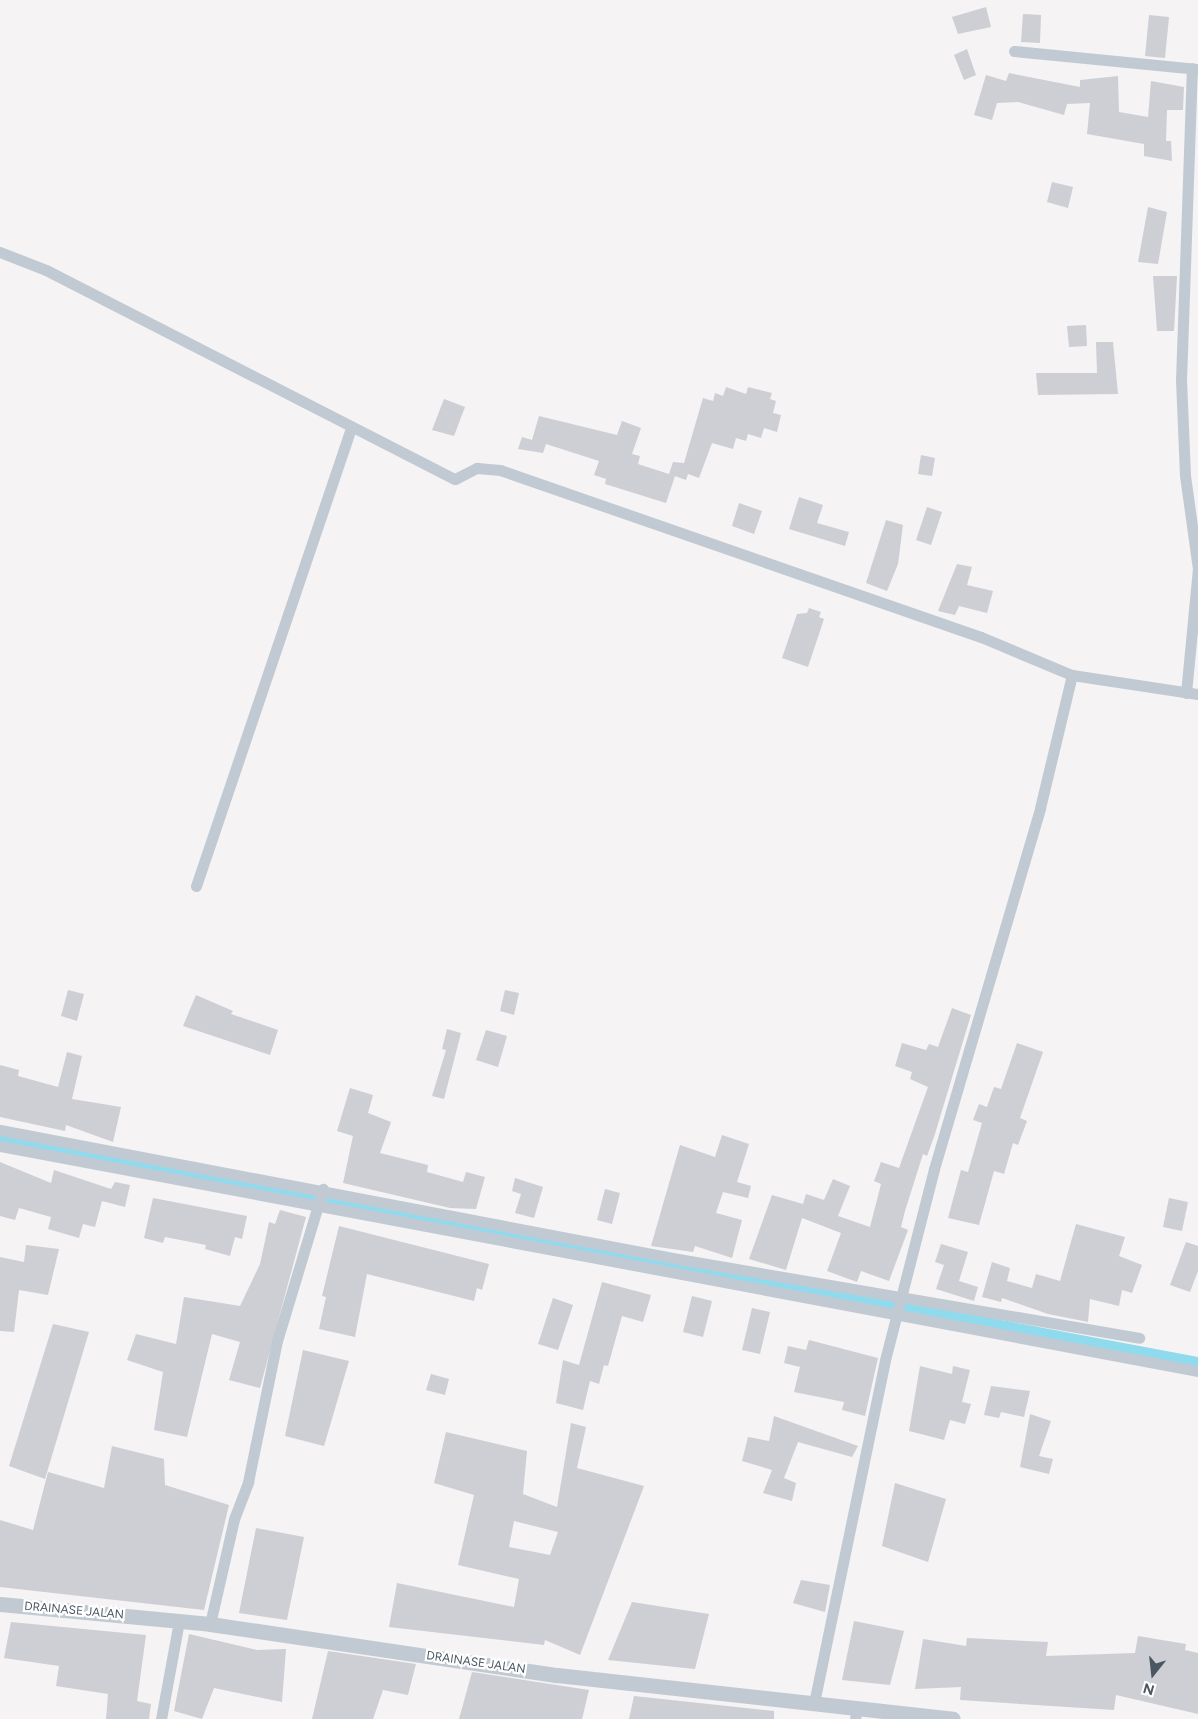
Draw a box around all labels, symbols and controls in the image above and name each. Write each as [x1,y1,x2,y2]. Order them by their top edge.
street label: DRAINASE JALAN [24,1599,124,1623]
street label: DRAINASE JALAN [426,1649,526,1677]
north arrow [1128,1649,1178,1699]
text: N [1141,1679,1156,1699]

